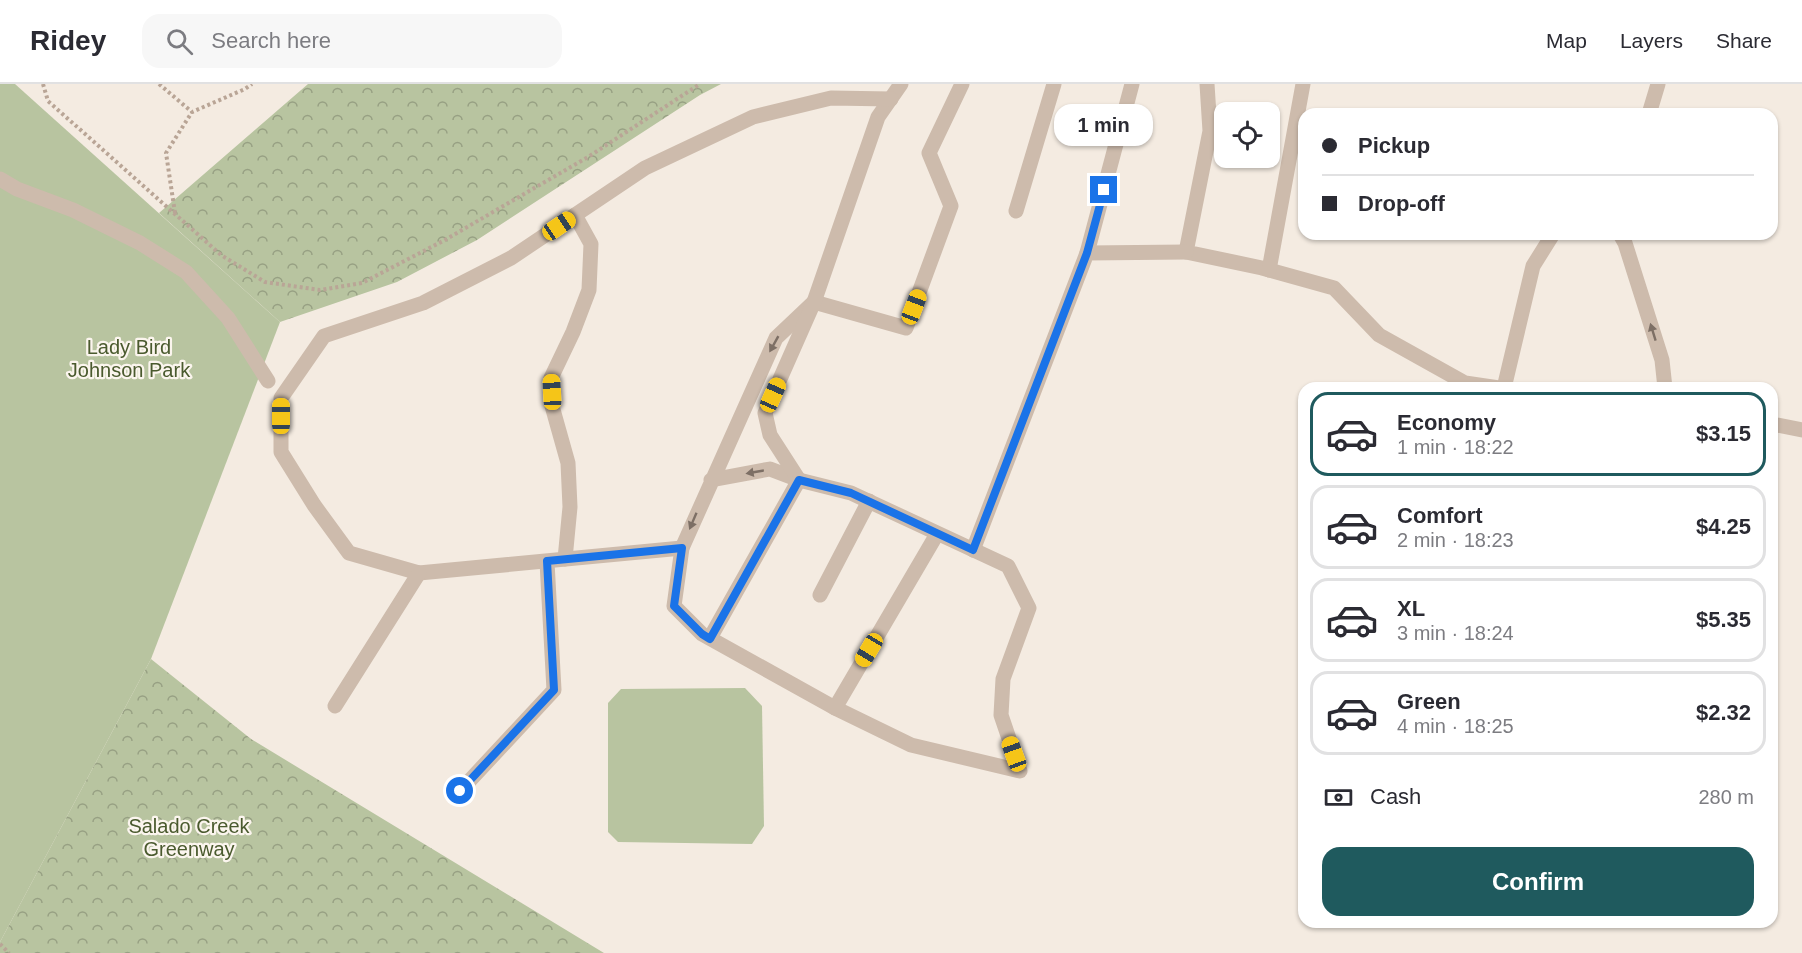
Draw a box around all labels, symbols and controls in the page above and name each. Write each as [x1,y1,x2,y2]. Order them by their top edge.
search box [142,14,562,68]
text: Ridey [30,25,106,56]
icon: search [163,25,196,58]
text: Search here [211,28,331,53]
text: Map [1546,29,1587,52]
text: Layers [1620,29,1683,52]
text: Share [1716,29,1772,52]
map controls [1214,102,1280,168]
button: locate [1214,102,1280,168]
callout: 1 min [1054,103,1154,145]
text: 1 min [1077,114,1130,136]
text: Pickup [1358,133,1430,158]
route end [1090,176,1117,203]
text: Drop-off [1358,191,1445,216]
car [539,208,579,244]
car [899,287,929,327]
one-way arrow [1648,323,1657,341]
park label: Lady Bird Johnson Park [68,336,191,381]
one-way arrow [769,336,779,353]
car [542,374,562,410]
car [757,375,789,415]
car [272,398,290,434]
icon: car [1325,407,1379,461]
text: Economy [1397,410,1496,435]
text: $3.15 [1696,421,1751,446]
text: 1 min · 18:22 [1397,436,1514,458]
one-way arrow [746,468,765,477]
icon: car [1325,500,1379,554]
text: Comfort [1397,503,1483,528]
one-way arrow [688,512,697,530]
text: $4.25 [1696,514,1751,539]
text: 2 min · 18:23 [1397,529,1514,551]
icon: car [1325,593,1379,647]
text: XL [1397,596,1425,621]
text: $5.35 [1696,607,1751,632]
text: 3 min · 18:24 [1397,622,1514,644]
car [852,630,886,670]
icon: car [1325,686,1379,740]
text: Green [1397,689,1461,714]
text: $2.32 [1696,700,1751,725]
text: 4 min · 18:25 [1397,715,1514,737]
car [999,734,1029,774]
route start [446,777,473,804]
icon: cash [1322,781,1355,814]
text: Cash [1370,784,1421,809]
text: 280 m [1698,786,1754,808]
park label: Salado Creek Greenway [128,815,251,860]
button: Confirm [1322,847,1754,916]

